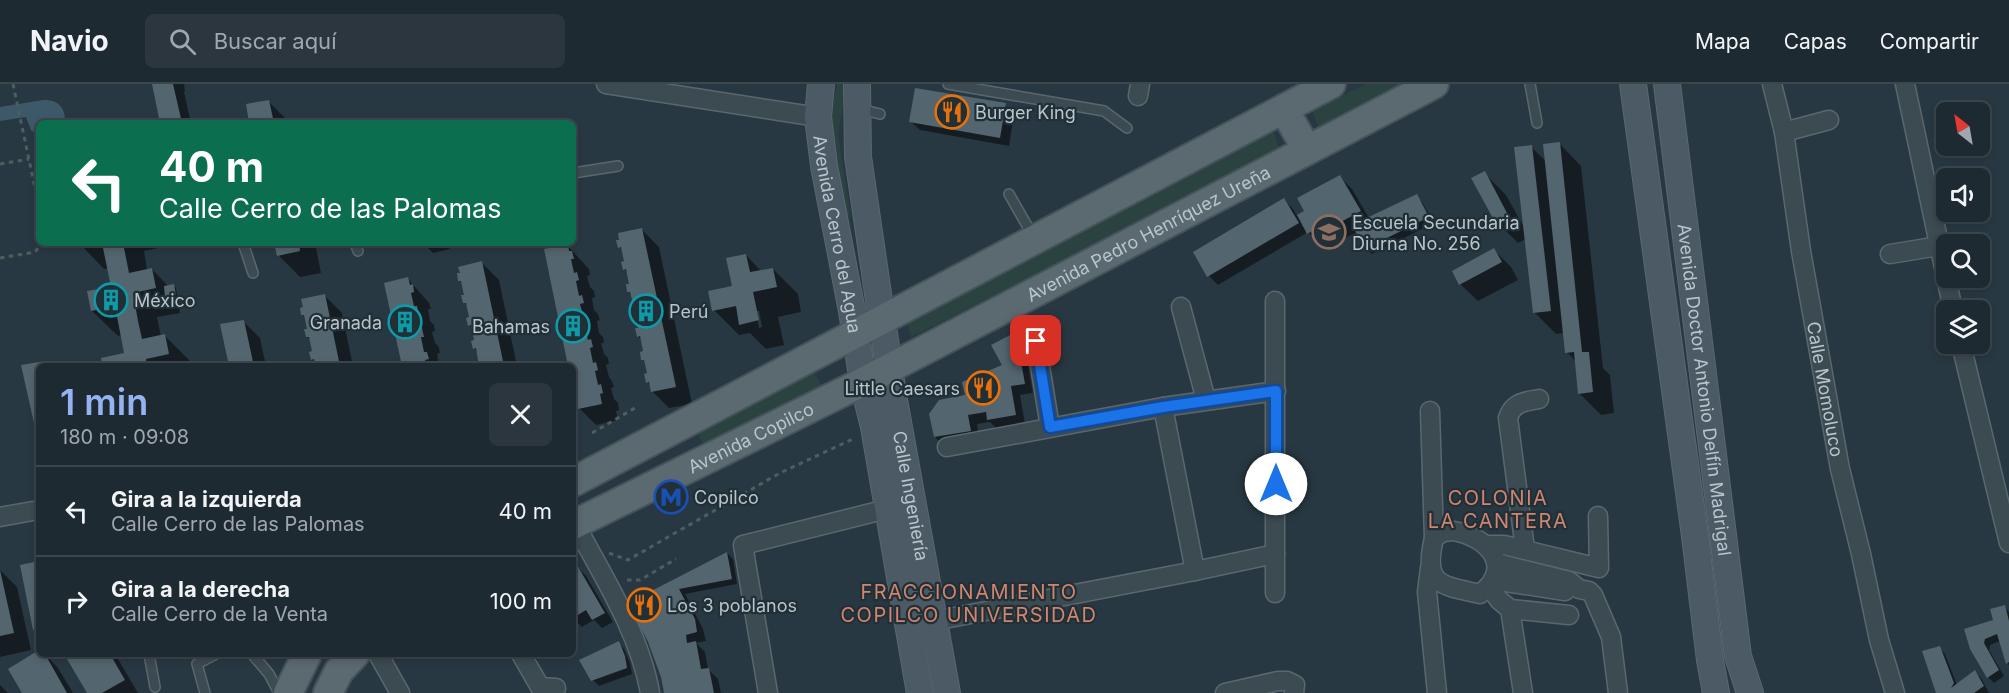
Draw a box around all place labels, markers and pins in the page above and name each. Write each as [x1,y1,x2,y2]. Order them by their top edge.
restaurant icon: Burger King [934,94,970,130]
place label: Burger King [975,102,1076,123]
place label: Escuela Secundaria Diurna No. 256 [1352,212,1520,254]
school or university icon: Escuela Secundaria Diurna No. 256 [1311,214,1347,250]
building icon: México [93,282,129,318]
place label: México [134,290,196,311]
building icon: Perú [628,293,664,329]
place label: Perú [669,301,708,322]
building icon: Granada [387,304,423,340]
building icon: Bahamas [555,308,591,344]
place label: Granada [310,312,382,333]
pin [1010,315,1061,366]
place label: Bahamas [472,316,550,337]
restaurant icon: Little Caesars [965,370,1001,406]
place label: Little Caesars [845,378,960,399]
metro station icon: Copilco [653,479,689,515]
place label: Copilco [694,487,759,508]
restaurant icon: Los 3 poblanos [626,587,662,623]
place label: Los 3 poblanos [667,595,797,616]

